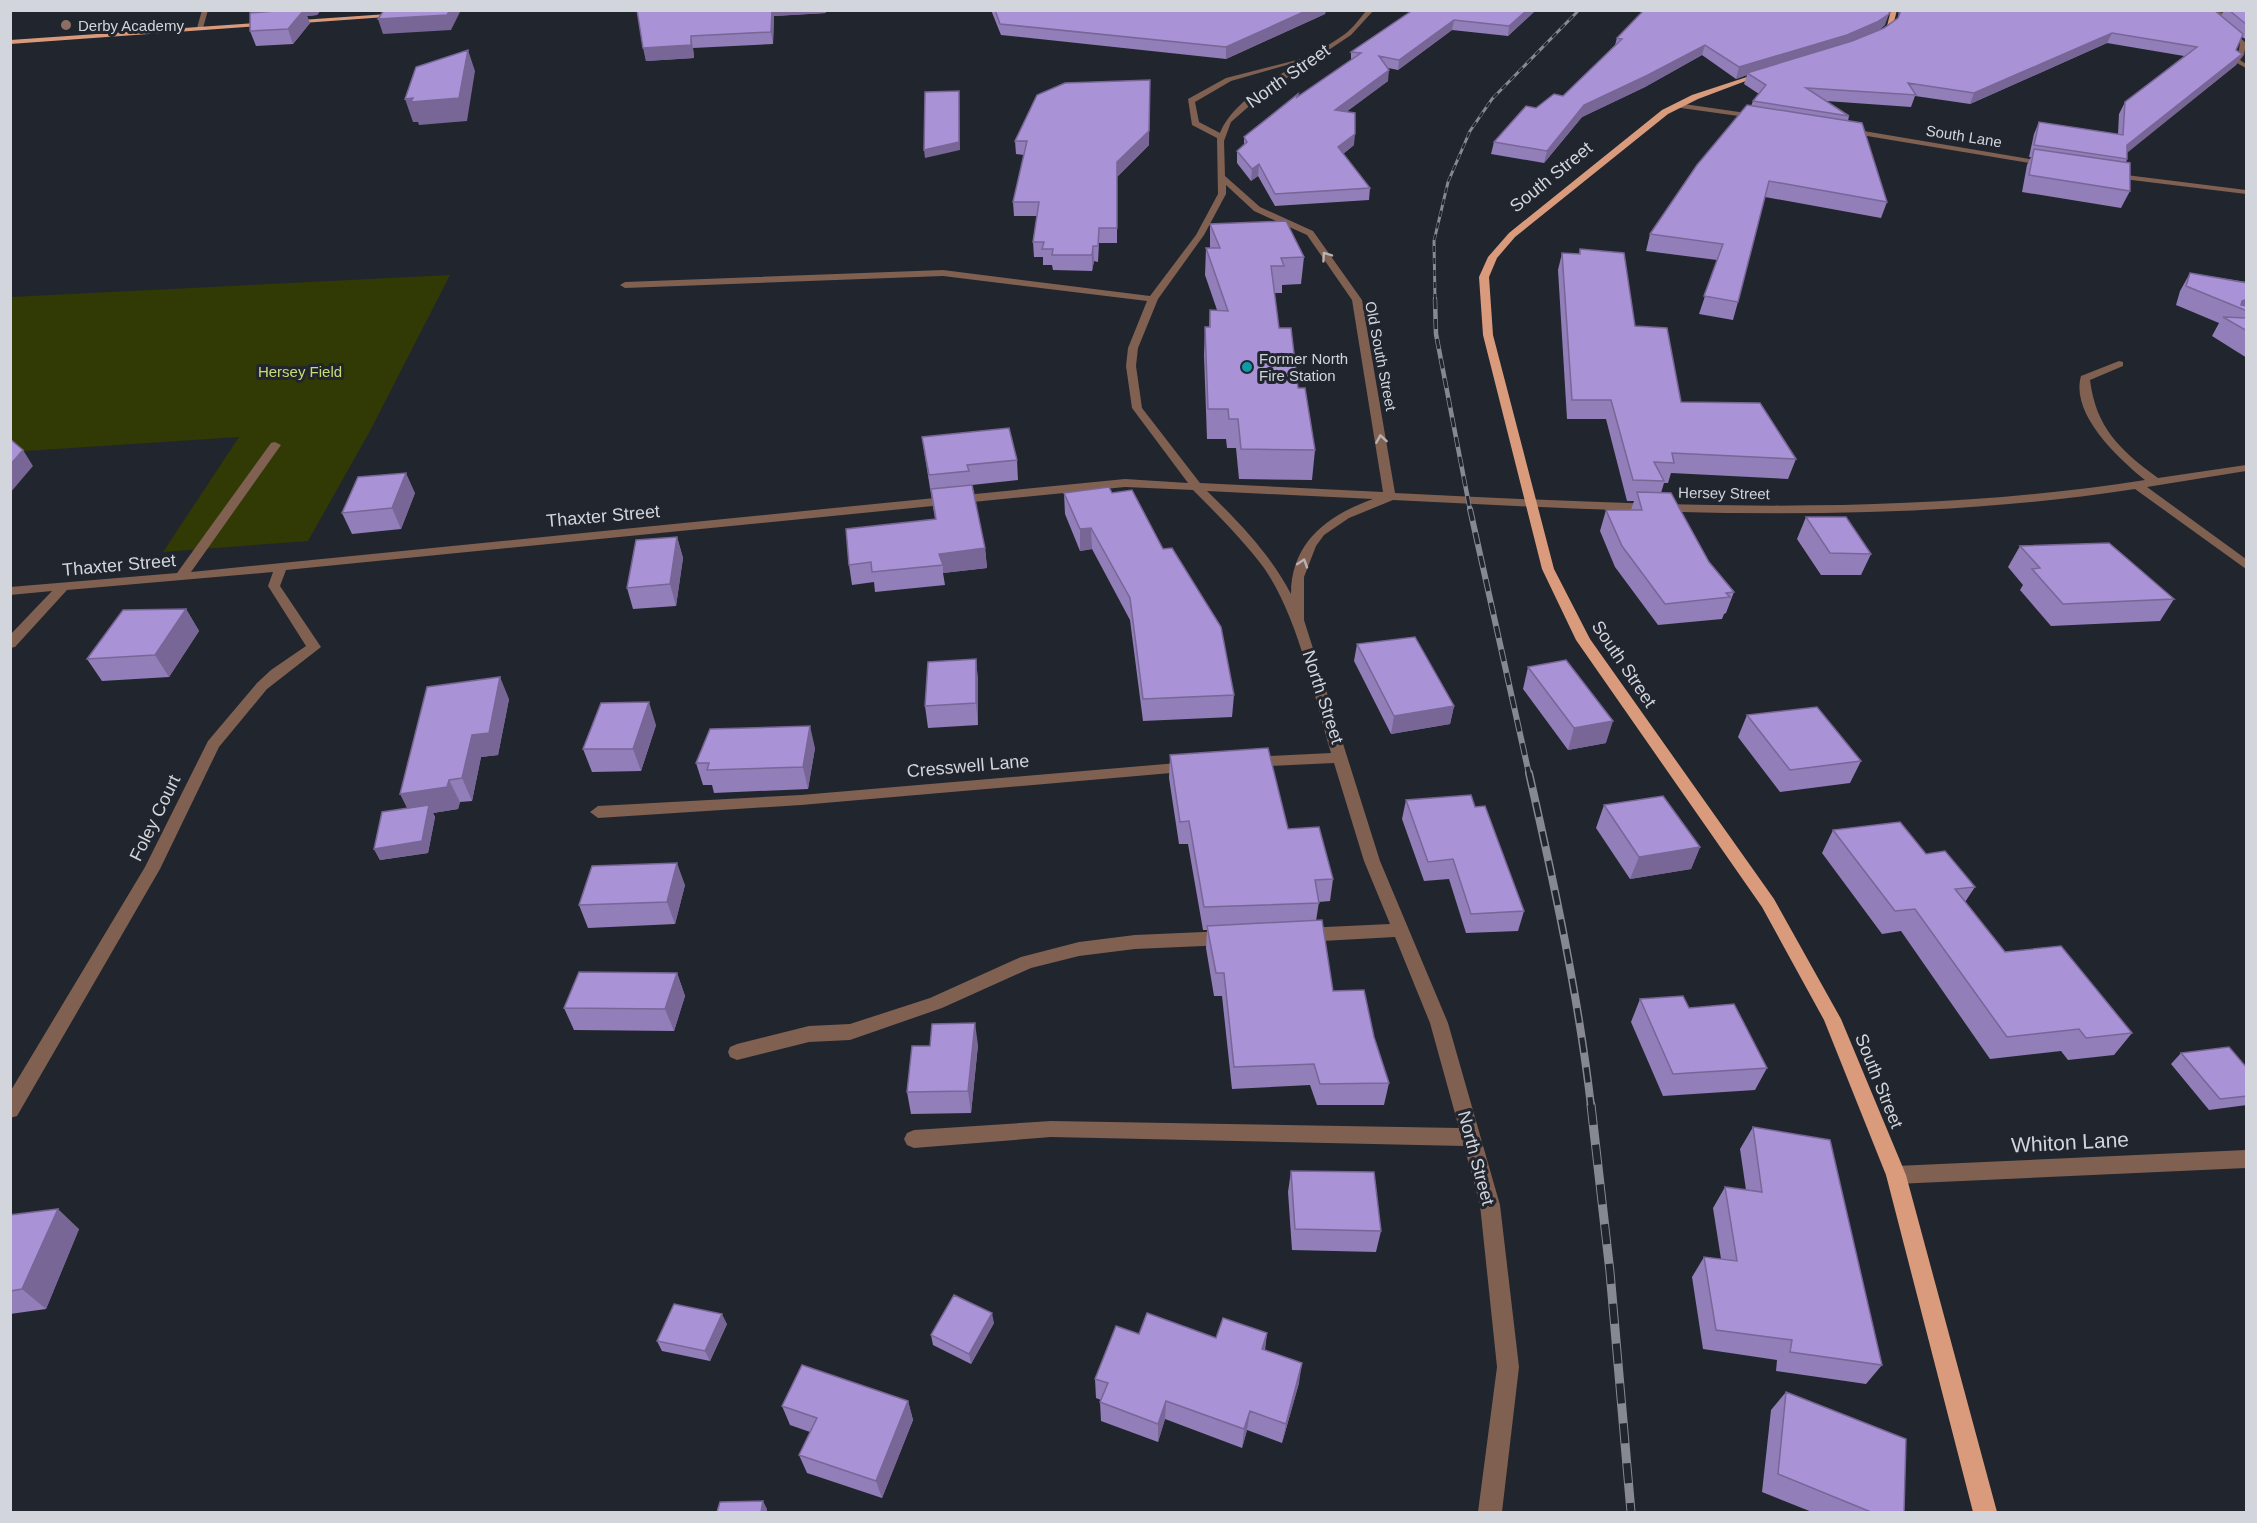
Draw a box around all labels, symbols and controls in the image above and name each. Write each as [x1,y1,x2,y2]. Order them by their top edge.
place label: Derby Academy [78,17,184,34]
marker: Derby Academy [59,18,73,32]
street label: North Street [1243,40,1333,112]
street label: South Lane [1925,122,2003,150]
street label: South Street [1506,138,1596,216]
one-way arrow [1322,251,1333,262]
street label: Old South Street [1362,300,1400,413]
place label: Former North Fire Station [1259,350,1348,384]
marker: Former North Fire Station [1240,360,1254,374]
park label: Hersey Field [258,363,342,380]
one-way arrow [1376,435,1388,444]
street label: Hersey Street [1678,484,1771,502]
street label: Thaxter Street [545,501,661,531]
street label: Thaxter Street [61,550,177,580]
one-way arrow [1295,558,1308,569]
street label: South Street [1588,617,1660,711]
street label: North Street [1298,648,1348,746]
street label: Cresswell Lane [906,751,1030,781]
street label: Foley Court [126,772,184,864]
street label: South Street [1851,1031,1907,1131]
street label: North Street [1454,1109,1498,1207]
street label: Whiton Lane [2011,1127,2129,1157]

